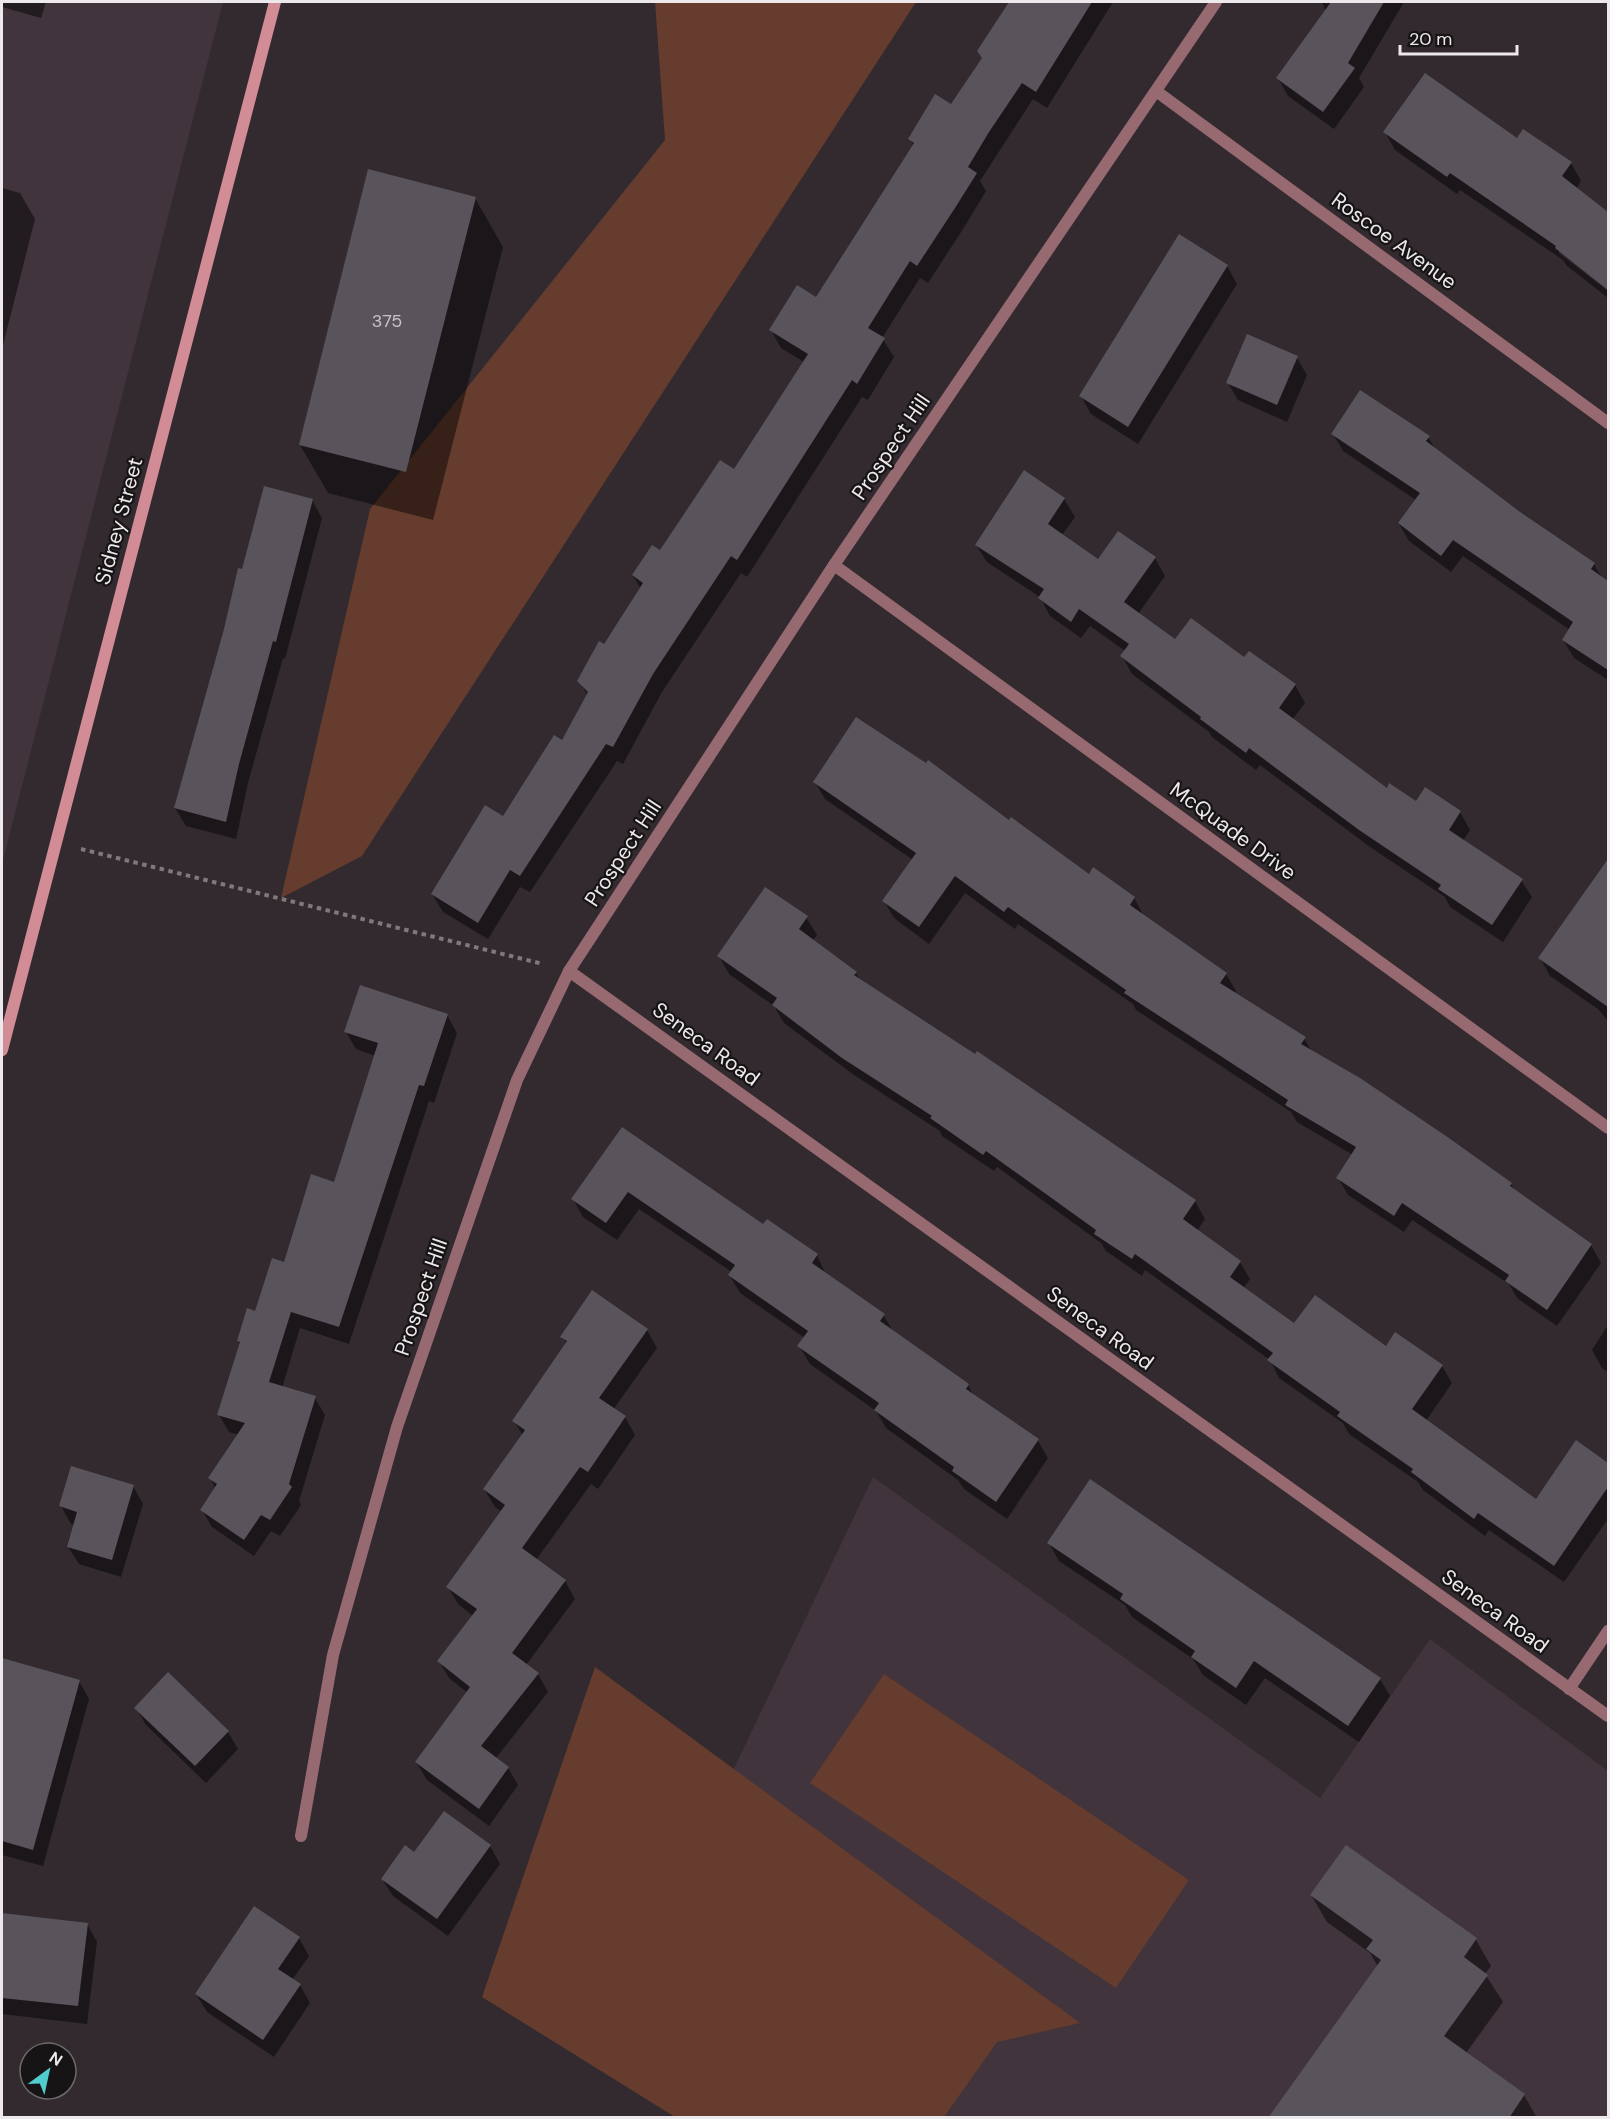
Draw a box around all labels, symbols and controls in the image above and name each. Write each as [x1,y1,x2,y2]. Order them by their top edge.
scale bar [1400,18,1517,56]
text: 20 m [1409,27,1452,51]
street label: Roscoe Avenue [1326,186,1462,296]
house number: 375 [372,309,402,333]
street label: Prospect Hill [845,389,937,505]
street label: Sidney Street [89,454,149,588]
street label: McQuade Drive [1164,776,1302,886]
street label: Prospect Hill [578,794,668,912]
street label: Seneca Road [647,996,765,1092]
street label: Prospect Hill [388,1235,454,1359]
street label: Seneca Road [1041,1280,1159,1376]
street label: Seneca Road [1436,1563,1554,1659]
north arrow [18,2041,78,2101]
text: N [45,2047,67,2071]

